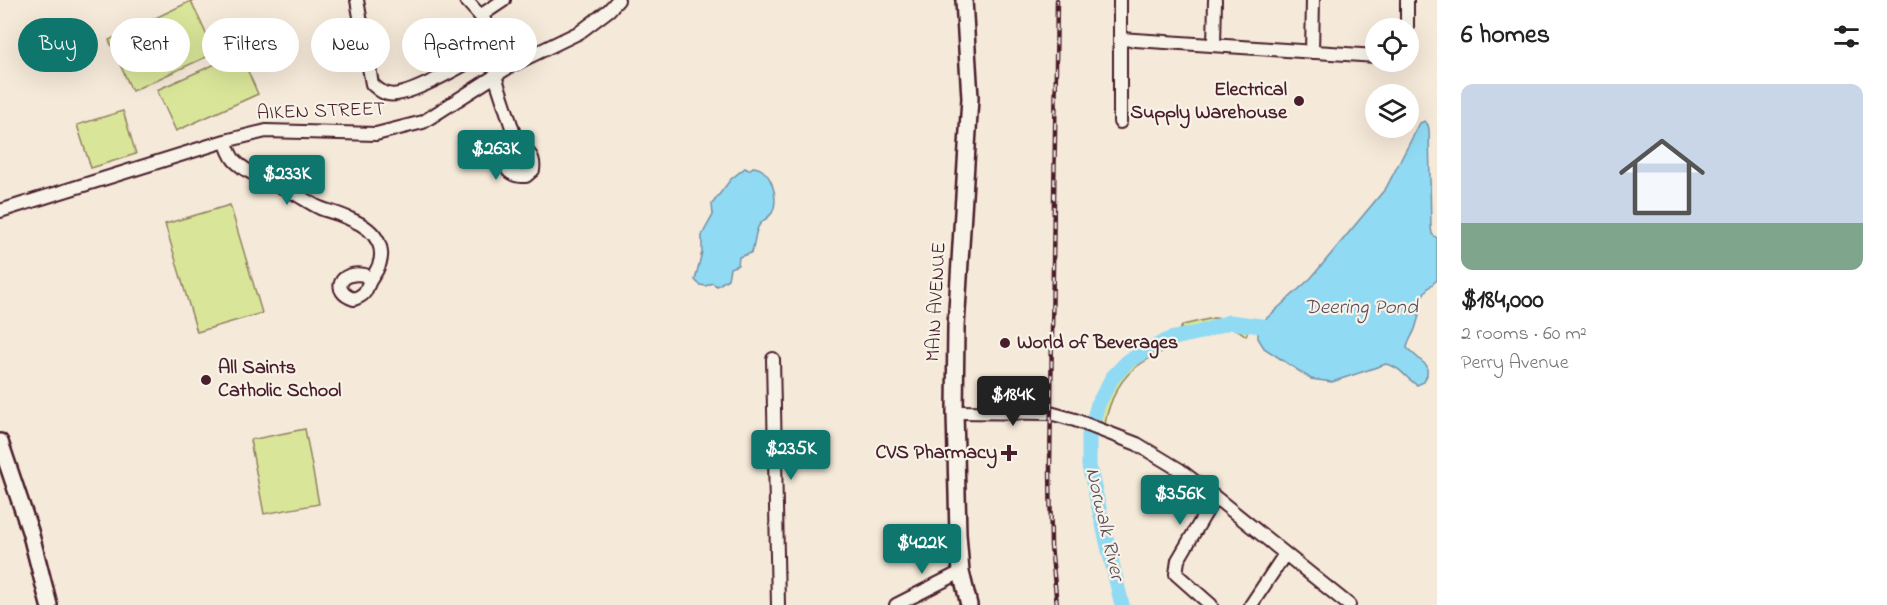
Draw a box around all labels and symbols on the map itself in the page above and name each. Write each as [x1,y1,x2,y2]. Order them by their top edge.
place label: Electrical Supply Warehouse [1130,76,1288,129]
marker: Electrical Supply Warehouse [1292,94,1306,108]
street label: AIKEN STREET [256,95,386,129]
pin: $263K [454,130,538,181]
pin: $233K [245,155,329,206]
street label: MAIN AVENUE [919,241,955,363]
water label: Deering Pond [1304,293,1419,324]
place label: World of Beverages [1017,329,1178,359]
marker: World of Beverages [998,336,1012,350]
place label: All Saints Catholic School [218,354,341,406]
marker: All Saints Catholic School [199,373,213,387]
pin: $184K [971,376,1055,427]
pin: $235K [749,430,833,481]
place label: CVS Pharmacy [876,439,997,469]
marker: CVS Pharmacy [1002,446,1016,460]
water label: Norwalk River [1076,465,1132,586]
pin: $356K [1138,475,1222,526]
pin: $422K [880,524,964,575]

